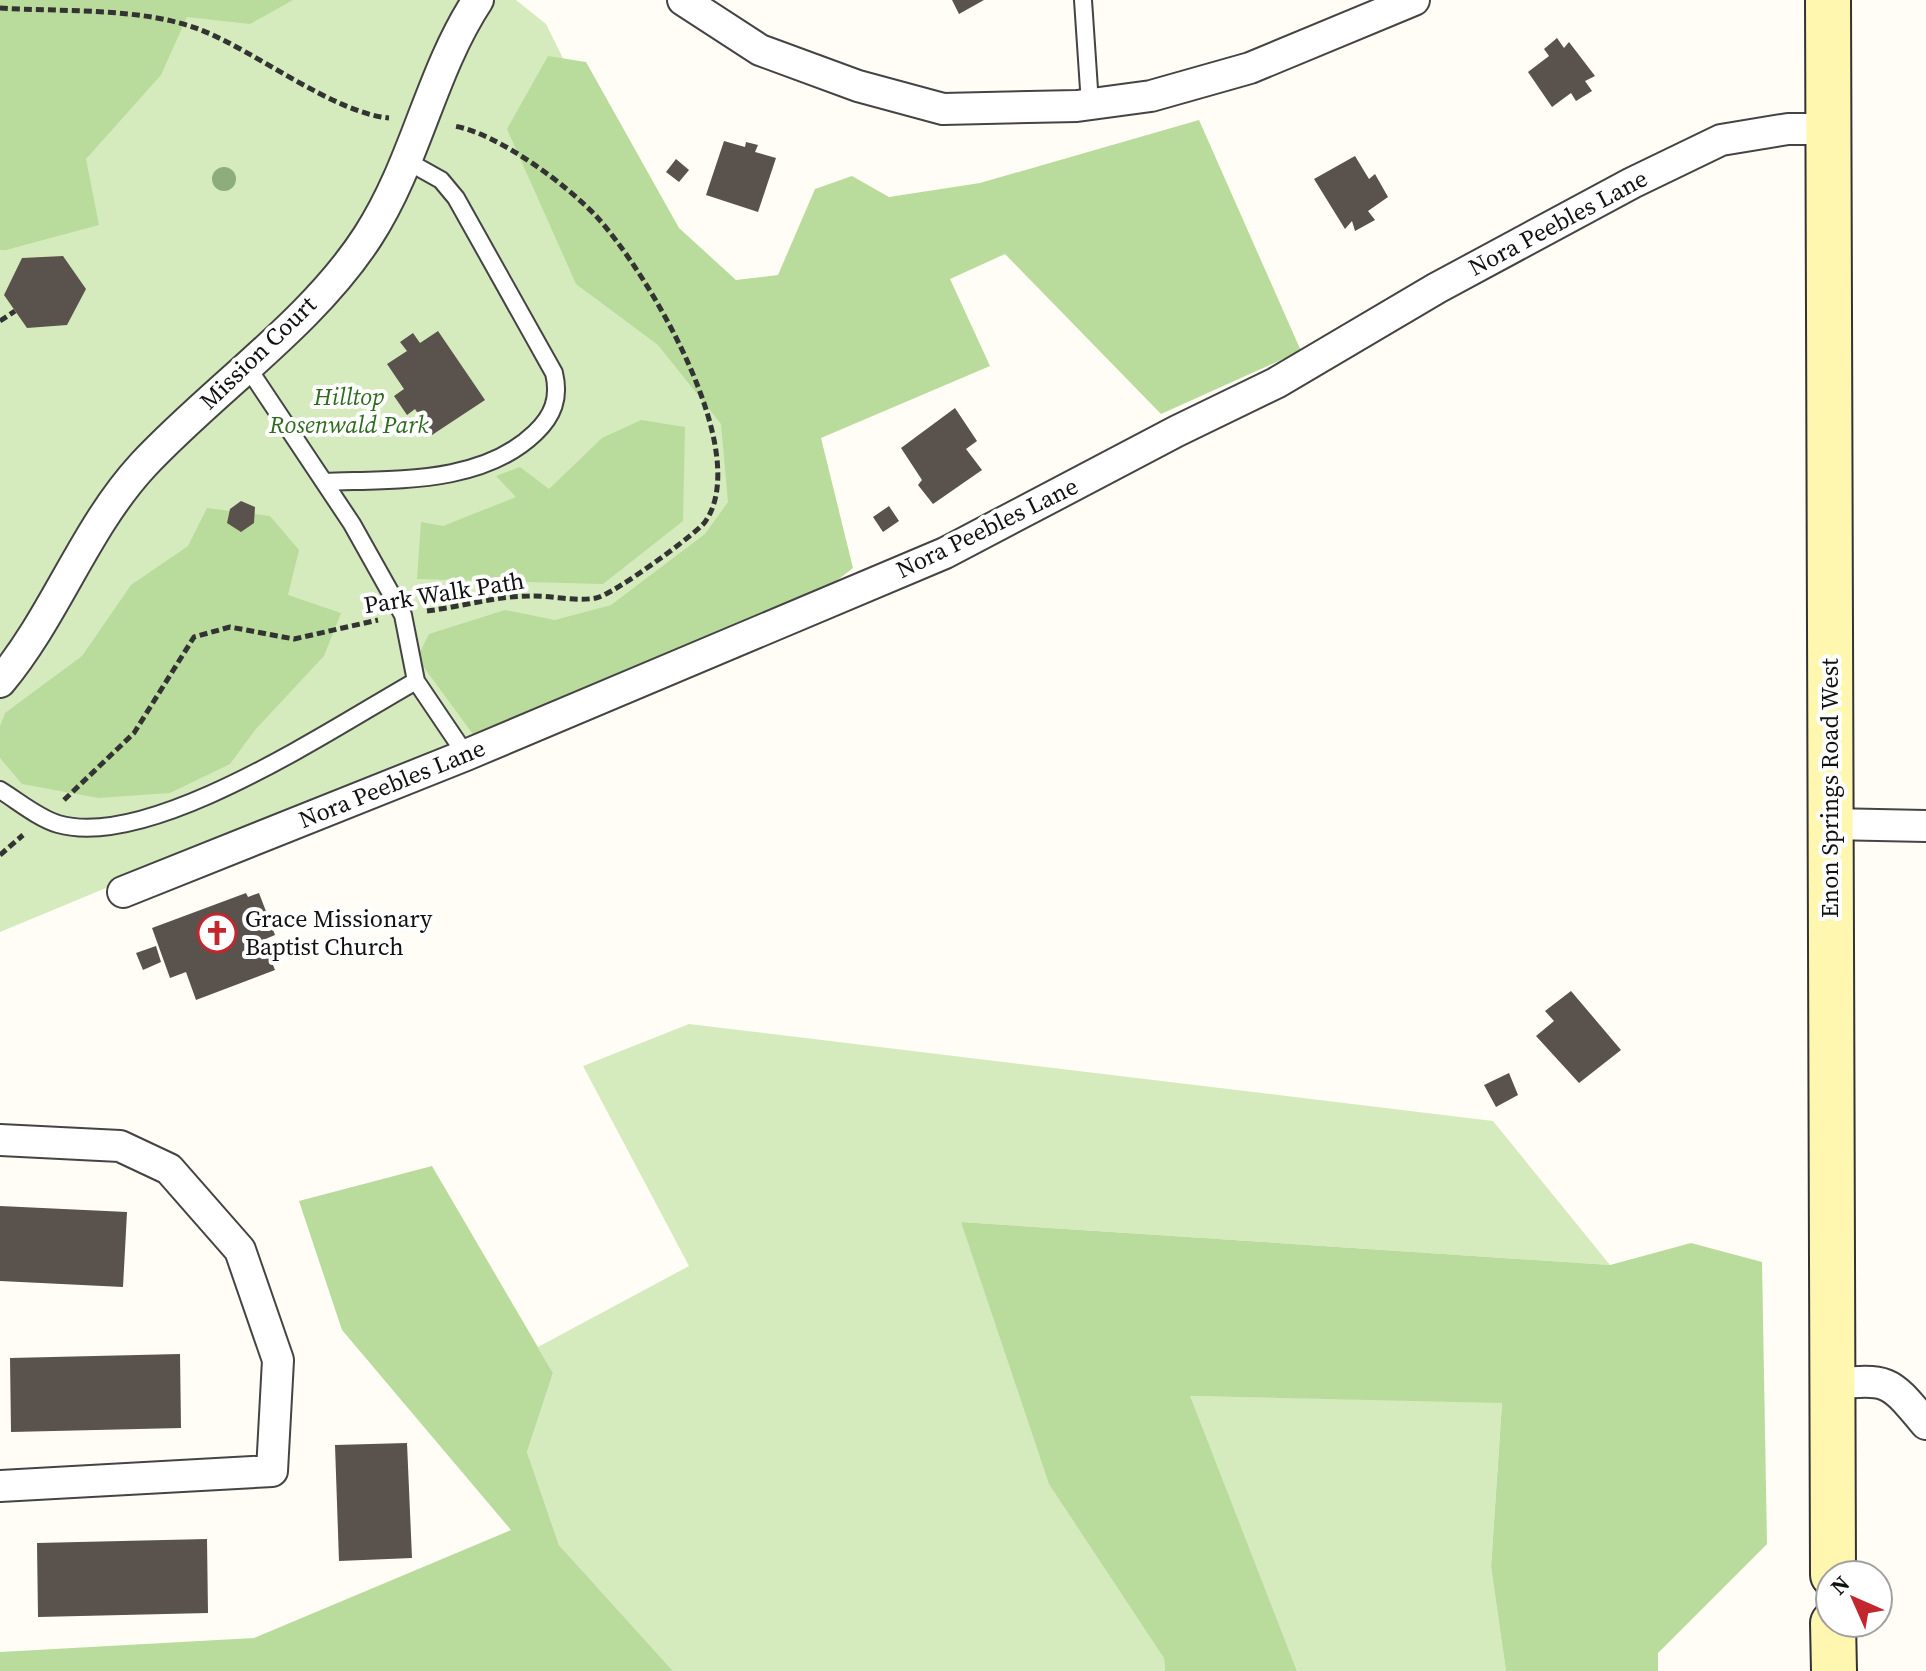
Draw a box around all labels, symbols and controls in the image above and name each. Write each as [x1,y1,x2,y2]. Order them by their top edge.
street label: Nora Peebles Lane [1462,161,1653,284]
street label: Mission Court [192,288,323,417]
park label: Hilltop Rosenwald Park [268,380,429,441]
street label: Nora Peebles Lane [890,469,1083,586]
street label: Park Walk Path [361,564,527,621]
street label: Enon Springs Road West [1813,658,1846,918]
street label: Nora Peebles Lane [294,731,490,836]
place label: Grace Missionary Baptist Church [245,902,433,963]
church icon: Grace Missionary Baptist Church [196,912,238,954]
north arrow [1814,1559,1894,1639]
text: N [1824,1569,1856,1601]

